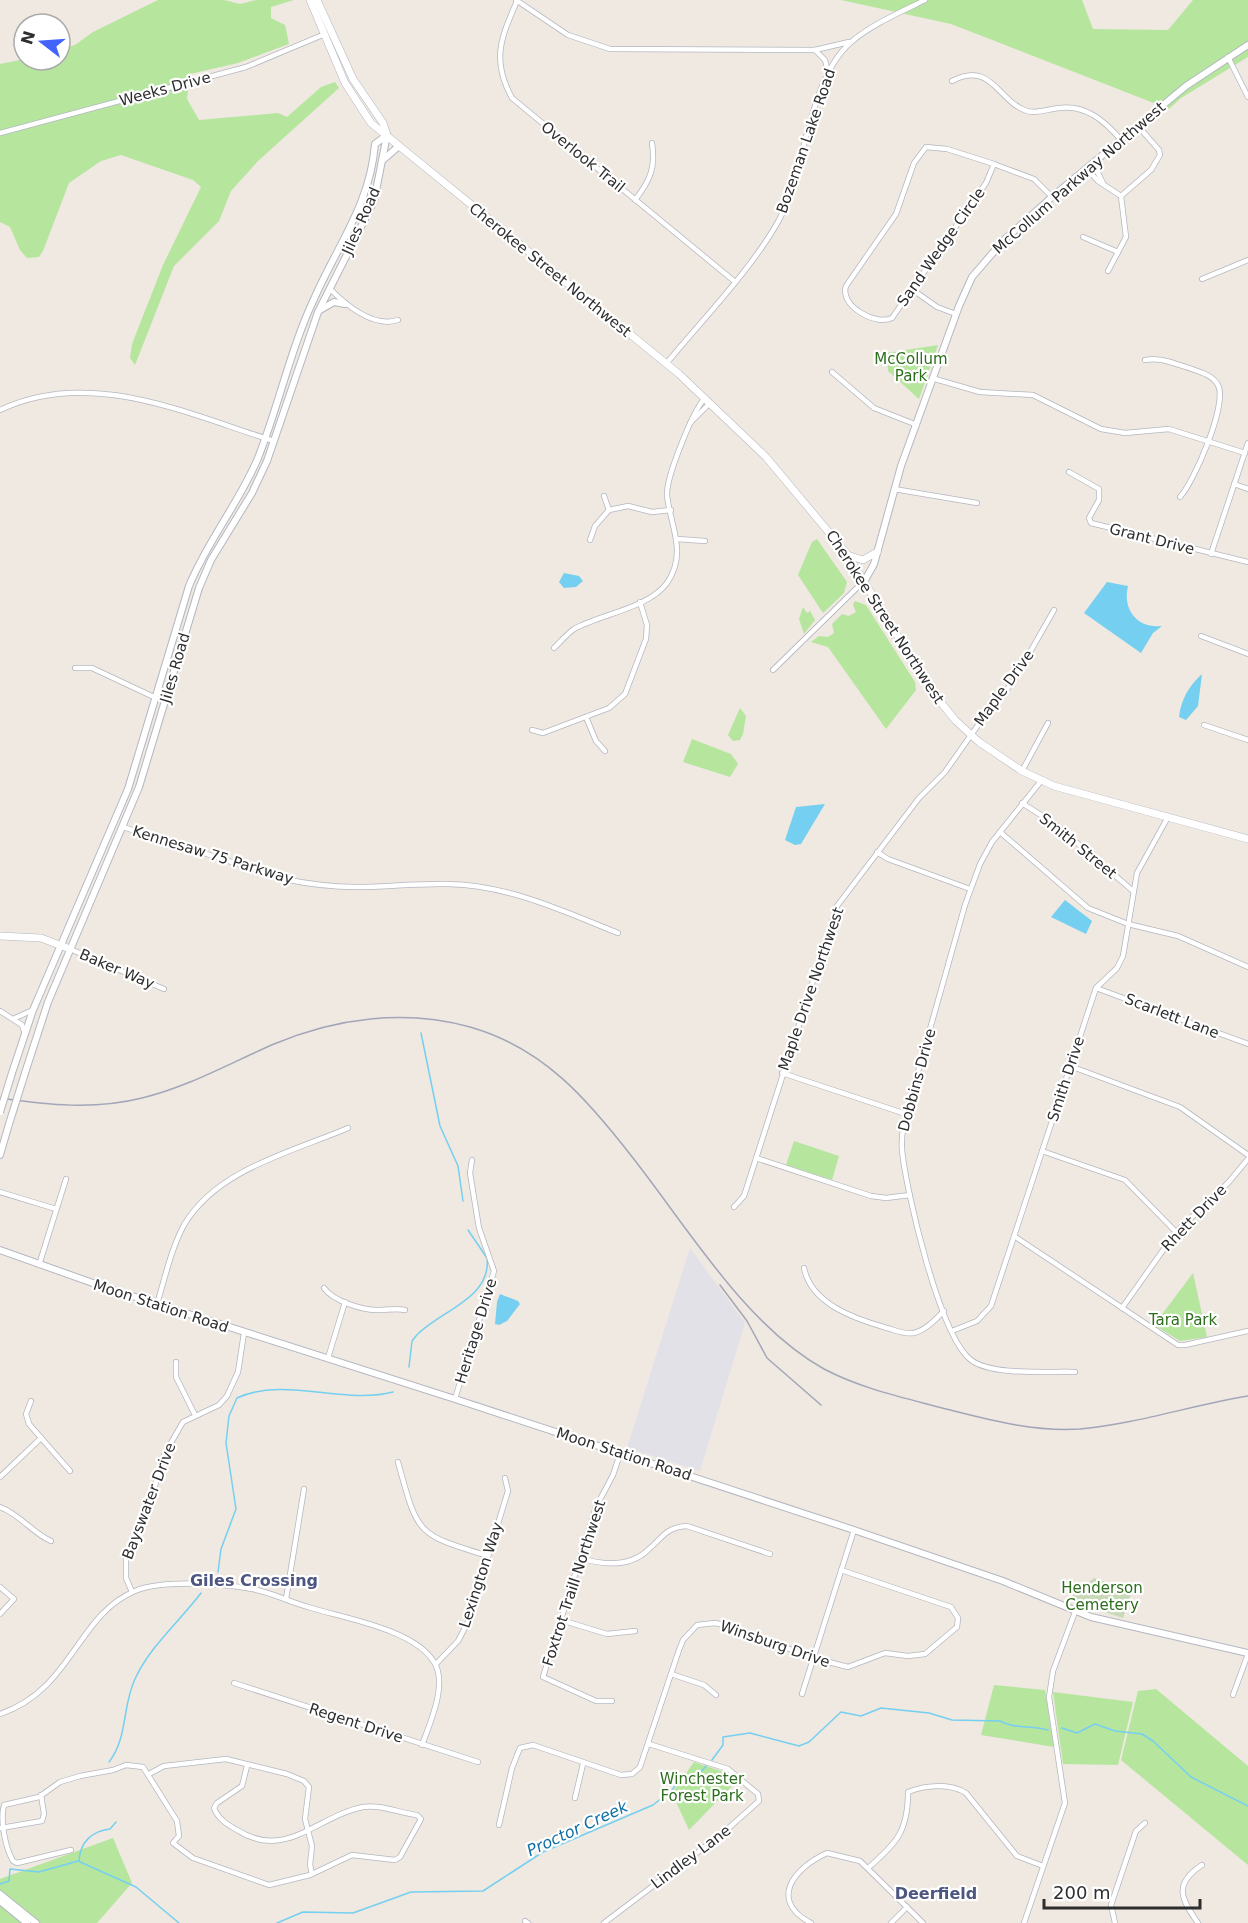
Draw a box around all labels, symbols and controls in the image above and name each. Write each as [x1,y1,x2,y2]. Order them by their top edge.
north arrow [12,12,72,72]
text: N [17,29,39,47]
street label: Bozeman Lake Road [773,66,839,216]
street label: Weeks Drive [117,68,213,110]
street label: McCollum Parkway Northwest [989,98,1169,258]
street label: Overlook Trail [537,118,629,196]
street label: Jiles Road [338,184,384,259]
street label: Sand Wedge Circle [893,184,989,310]
street label: Cherokee Street Northwest [465,199,635,341]
park label: McCollum Park [874,350,948,385]
street label: Grant Drive [1108,520,1196,558]
street label: Cherokee Street Northwest [822,527,948,707]
street label: Jiles Road [156,631,194,706]
street label: Maple Drive [970,646,1038,730]
street label: Smith Street [1036,809,1120,883]
street label: Kennesaw 75 Parkway [130,822,296,888]
street label: Maple Drive Northwest [775,905,848,1073]
street label: Baker Way [77,945,157,993]
street label: Scarlett Lane [1122,990,1222,1042]
street label: Dobbins Drive [895,1026,939,1134]
street label: Smith Drive [1044,1034,1088,1124]
street label: Rhett Drive [1158,1181,1230,1255]
street label: Moon Station Road [91,1276,231,1336]
street label: Heritage Drive [451,1276,501,1386]
park label: Tara Park [1148,1311,1218,1329]
street label: Moon Station Road [554,1424,694,1484]
street label: Bayswater Drive [118,1440,180,1562]
street label: Foxtrot Traill Northwest [539,1497,609,1669]
street label: Lexington Way [455,1520,507,1630]
district label: Giles Crossing [190,1571,318,1590]
park label: Henderson Cemetery [1061,1579,1143,1614]
street label: Winsburg Drive [718,1617,832,1671]
street label: Regent Drive [307,1699,405,1747]
park label: Winchester Forest Park [660,1770,745,1805]
water label: Proctor Creek [524,1796,631,1860]
street label: Lindley Lane [648,1821,734,1893]
scale bar [1044,1872,1200,1910]
text: 200 m [1053,1882,1111,1903]
district label: Deerfield [895,1884,977,1903]

